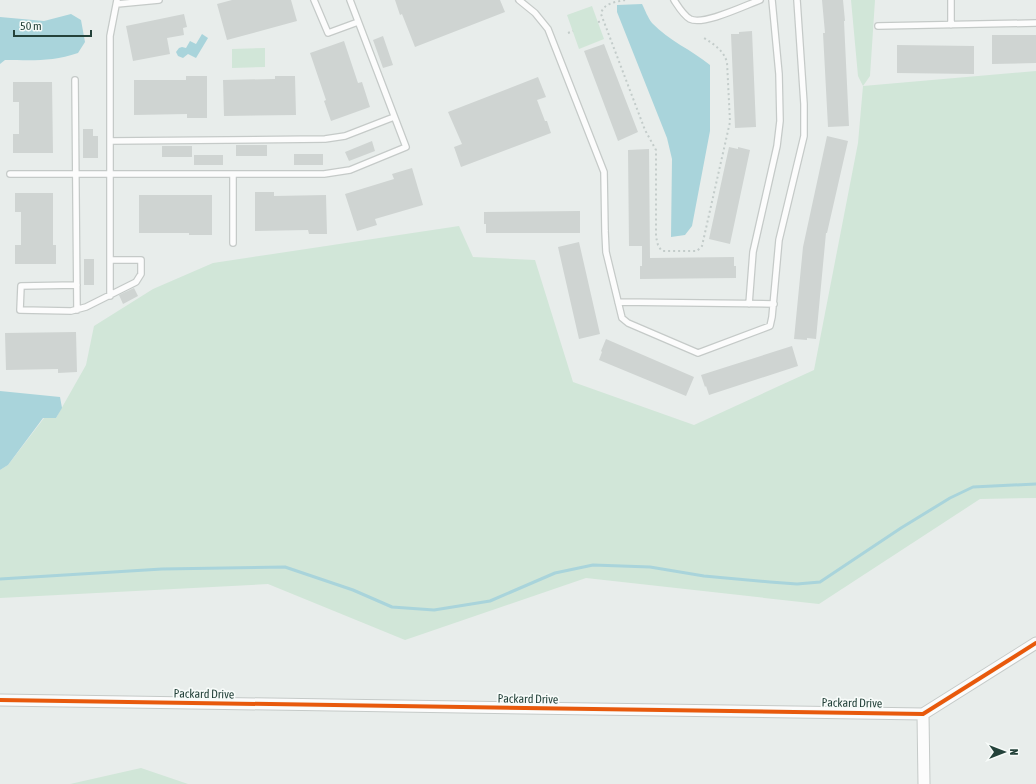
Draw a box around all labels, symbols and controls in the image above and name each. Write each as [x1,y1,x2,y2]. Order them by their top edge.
scale bar [14,12,91,38]
text: 50 m [20,19,42,33]
street label: Packard Drive [174,686,234,702]
street label: Packard Drive [498,691,558,707]
street label: Packard Drive [822,695,882,711]
north arrow [984,732,1024,772]
text: N [1008,749,1020,755]

